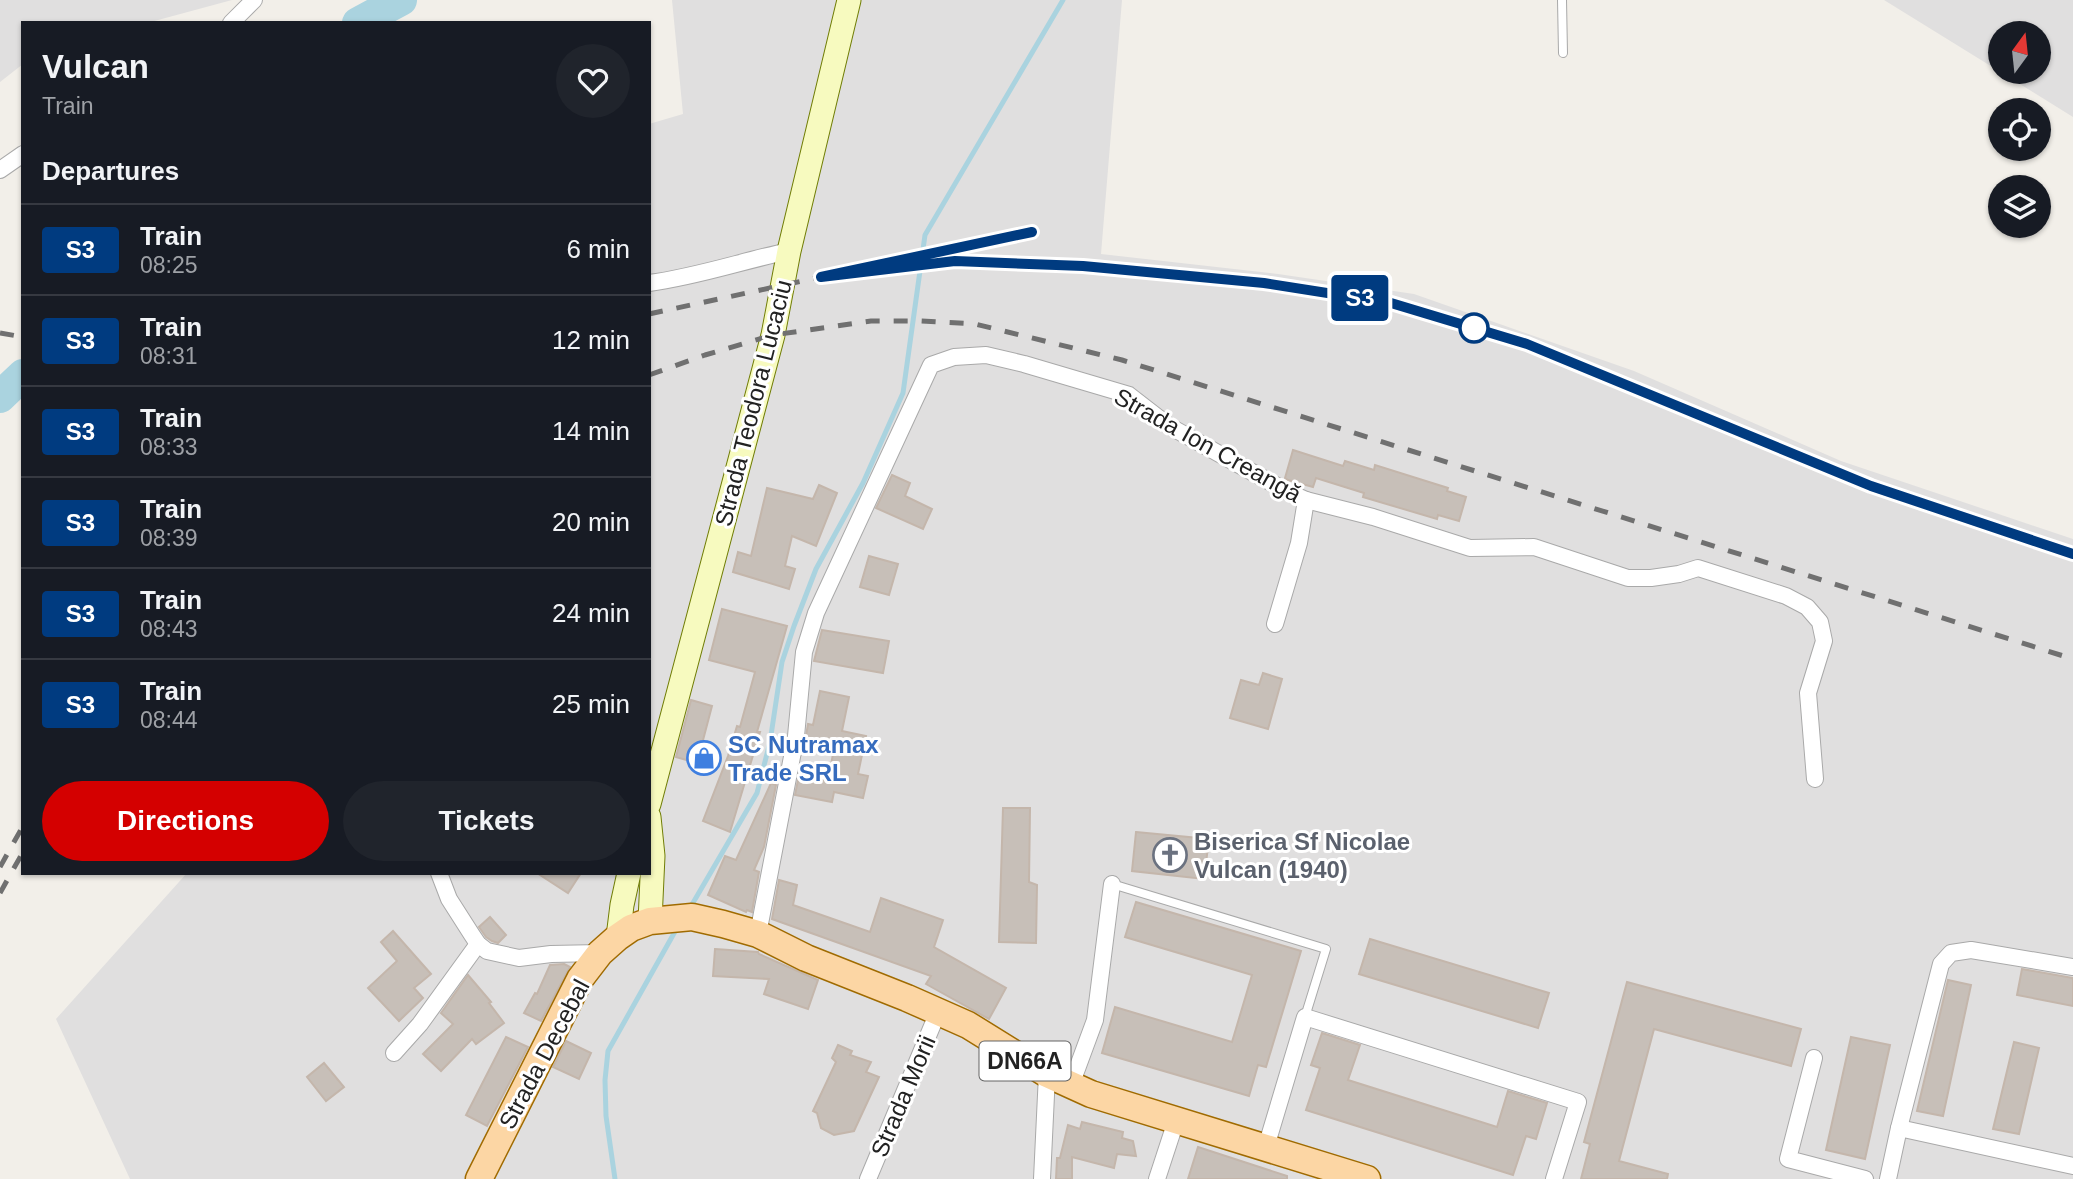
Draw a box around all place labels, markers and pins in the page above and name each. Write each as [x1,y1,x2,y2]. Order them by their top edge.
unlabelled marker [1459,313,1489,343]
place label: SC Nutramax Trade SRL [728,731,879,786]
shop icon: SC Nutramax Trade SRL [685,739,723,777]
place label: Biserica Sf Nicolae Vulcan (1940) [1194,828,1410,883]
church icon: Biserica Sf Nicolae Vulcan (1940) [1151,836,1189,874]

